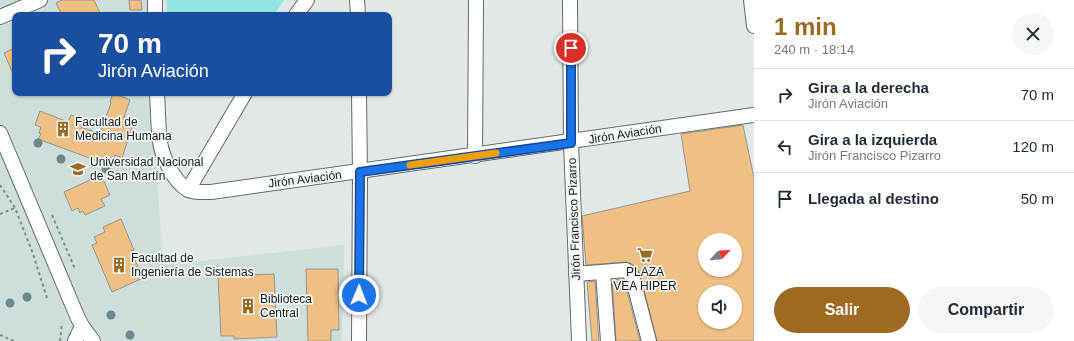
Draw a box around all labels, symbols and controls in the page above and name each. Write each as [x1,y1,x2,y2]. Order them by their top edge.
text: 1 min [774,13,837,40]
button: close [1012,13,1054,55]
icon: right [32,28,84,80]
text: 70 m [98,28,162,59]
pin [554,31,588,65]
icon: arrive [560,37,582,59]
text: 240 m · 18:14 [774,42,854,57]
text: Jirón Aviación [98,61,209,81]
text: Gira a la derecha [808,79,929,96]
icon: right [774,84,796,106]
text: 70 m [1021,86,1054,103]
text: Jirón Aviación [808,96,888,111]
place label: Facultad de Medicina Humana [75,115,172,143]
building icon: Facultad de Medicina Humana [54,120,72,138]
street label: Jirón Aviación [587,121,663,147]
text: Gira a la izquierda [808,131,937,148]
icon: left [774,136,796,158]
text: 120 m [1012,138,1054,155]
text: Jirón Francisco Pizarro [808,148,941,163]
place label: Universidad Nacional de San Martín [90,155,203,183]
street label: Jirón Francisco Pizarro [565,157,583,281]
school or university icon: Universidad Nacional de San Martín [69,160,87,178]
street label: Jirón Aviación [268,168,342,190]
icon: arrive [774,188,796,210]
text: Llegada al destino [808,190,939,207]
text: 50 m [1021,190,1054,207]
north arrow [698,233,742,277]
map controls [698,233,742,329]
supermarket icon: PLAZA VEA HIPER [636,246,654,264]
place label: Facultad de Ingeniería de Sistemas [131,251,254,279]
building icon: Facultad de Ingeniería de Sistemas [110,256,128,274]
place label: PLAZA VEA HIPER [613,265,677,293]
position arrow [338,274,380,316]
button: sound [698,285,742,329]
button: Salir [774,287,910,333]
button: Compartir [918,287,1054,333]
place label: Biblioteca Central [260,292,312,320]
building icon: Biblioteca Central [239,297,257,315]

